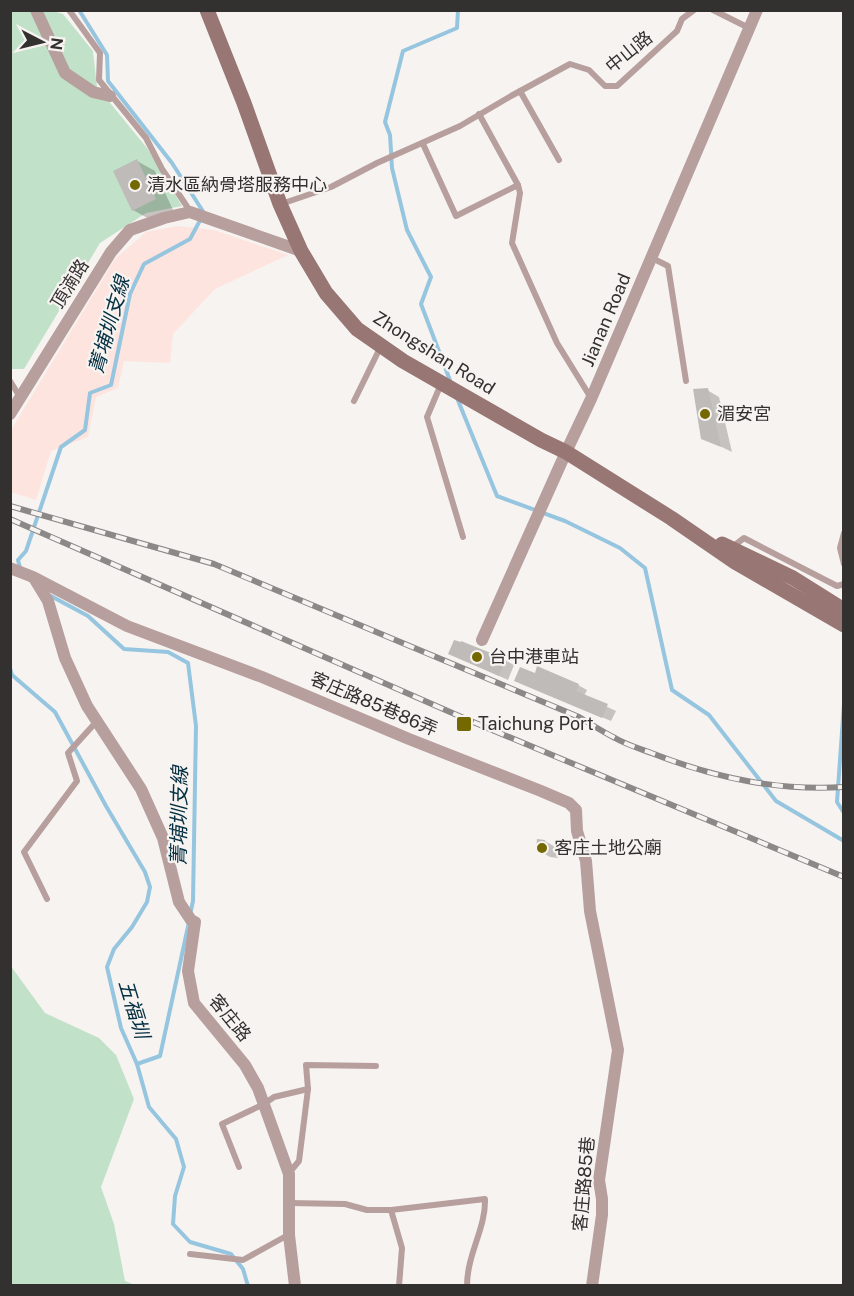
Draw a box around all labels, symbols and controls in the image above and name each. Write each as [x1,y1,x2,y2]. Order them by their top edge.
north arrow [12,12,72,72]
street label: 中山路 [601,26,656,77]
text: N [46,36,67,51]
place label: 清水區納骨塔服務中心 [147,174,327,195]
marker: 清水區納骨塔服務中心 [128,178,142,192]
street label: 頂湳路 [46,255,93,312]
street label: Jianan Road [577,270,635,370]
water label: 菁埔圳支線 [84,272,135,376]
street label: Zhongshan Road [369,307,499,399]
place label: 湄安宮 [717,403,771,424]
marker: 湄安宮 [698,407,712,421]
place label: 台中港車站 [489,646,579,667]
marker: 台中港車站 [470,650,484,664]
street label: 客庄路85巷86弄 [308,667,441,740]
place label: Taichung Port [478,713,594,734]
marker: Taichung Port [455,715,473,733]
water label: 菁埔圳支線 [166,764,192,866]
place label: 客庄土地公廟 [554,837,662,858]
marker: 客庄土地公廟 [535,841,549,855]
water label: 五福圳 [114,977,155,1044]
street label: 客庄路 [205,990,256,1045]
street label: 客庄路85巷 [569,1136,598,1232]

